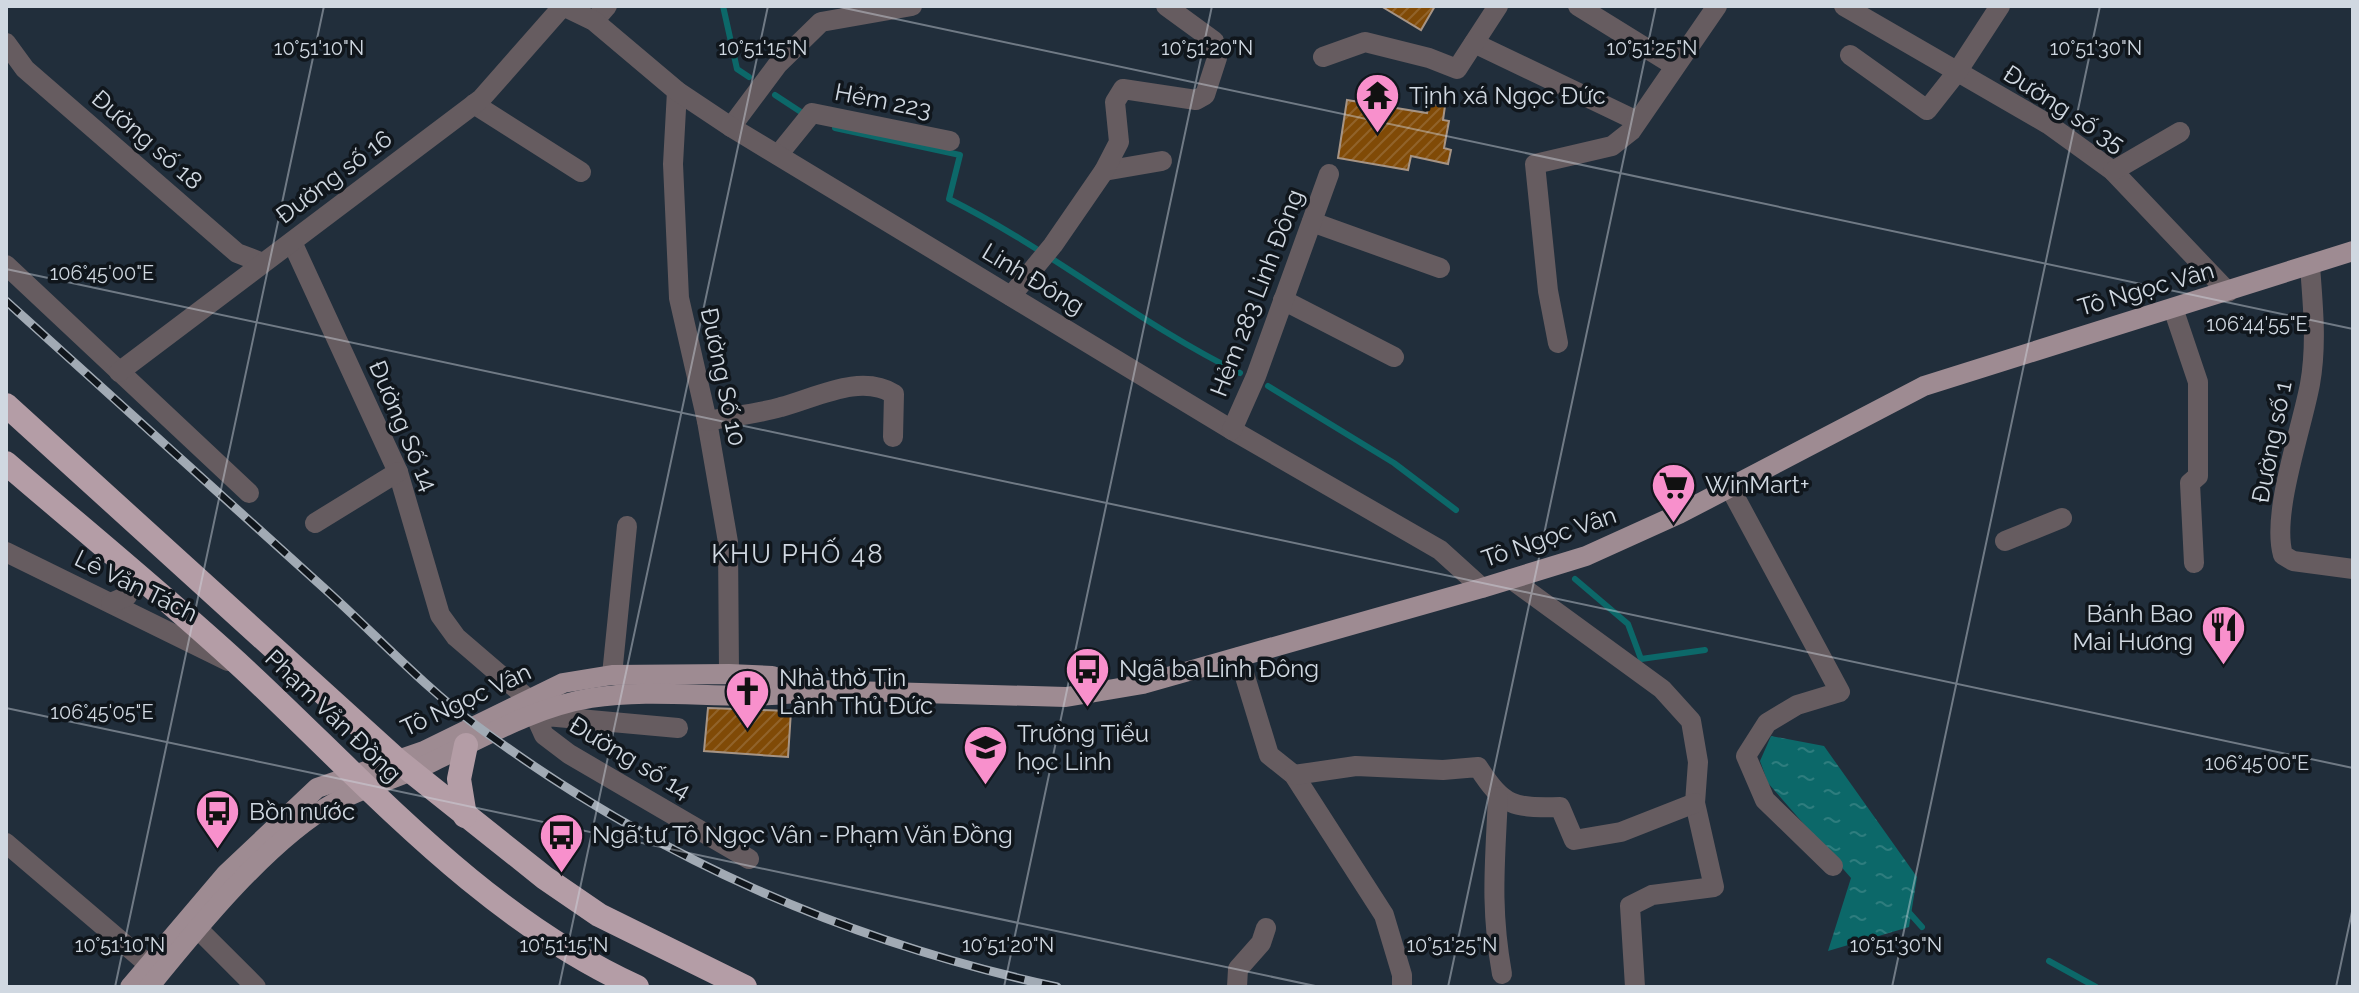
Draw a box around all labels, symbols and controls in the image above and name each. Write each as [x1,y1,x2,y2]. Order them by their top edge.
text: 10°51'10"N [274,36,364,60]
text: 10°51'15"N [718,36,808,60]
text: 10°51'20"N [1161,36,1253,60]
text: 10°51'25"N [1607,36,1697,60]
text: 10°51'30"N [2050,36,2142,60]
street label: Đường số 35 [1998,59,2130,159]
temple icon: Tịnh xá Ngọc Đức [1354,72,1402,135]
street label: Hẻm 223 [832,77,934,124]
place label: Tịnh xá Ngọc Đức [1409,81,1606,110]
street label: Đường số 18 [86,84,209,196]
street label: Đường số 16 [270,124,397,230]
street label: Hẻm 283 Linh Đông [1204,185,1309,400]
street label: Linh Đông [977,237,1089,320]
street label: Tô Ngọc Vân [2074,255,2217,322]
text: 106°45'00"E [50,261,154,285]
street label: Đường Số 10 [695,305,752,449]
text: 106°44'55"E [2206,312,2308,336]
street label: Đường Số 14 [363,356,444,496]
street label: Đường số 1 [2246,379,2297,505]
supermarket icon: WinMart+ [1650,461,1698,524]
place label: WinMart+ [1705,470,1810,499]
street label: Tô Ngọc Vân [1478,500,1620,573]
district label: KHU PHỐ 48 [711,537,885,569]
street label: Lê Văn Tách [70,543,202,628]
place label: Bánh Bao Mai Hương [2073,599,2193,656]
restaurant icon: Bánh Bao Mai Hương [2200,604,2248,667]
street label: Phạm Văn Đồng [259,643,407,788]
bus stop icon: Ngã ba Linh Đông [1064,645,1112,708]
place label: Ngã ba Linh Đông [1119,654,1319,683]
street label: Tô Ngọc Vân [396,657,536,742]
place label: Nhà thờ Tin Lành Thủ Đức [779,663,933,720]
church icon: Nhà thờ Tin Lành Thủ Đức [724,668,772,731]
text: 106°45'05"E [50,700,154,724]
street label: Đường số 14 [564,710,696,805]
place label: Trường Tiểu học Linh [1017,719,1149,776]
school or university icon: Trường Tiểu học Linh [962,724,1010,787]
text: 106°45'00"E [2205,751,2309,775]
bus stop icon: Bồn nước [194,788,242,851]
place label: Bồn nước [249,797,355,826]
bus stop icon: Ngã tư Tô Ngọc Vân - Phạm Văn Đồng [537,811,585,874]
place label: Ngã tư Tô Ngọc Vân - Phạm Văn Đồng [592,820,1013,849]
text: 10°51'10"N [75,933,165,957]
text: 10°51'15"N [519,933,609,957]
text: 10°51'20"N [962,933,1054,957]
text: 10°51'25"N [1407,933,1497,957]
text: 10°51'30"N [1850,933,1942,957]

